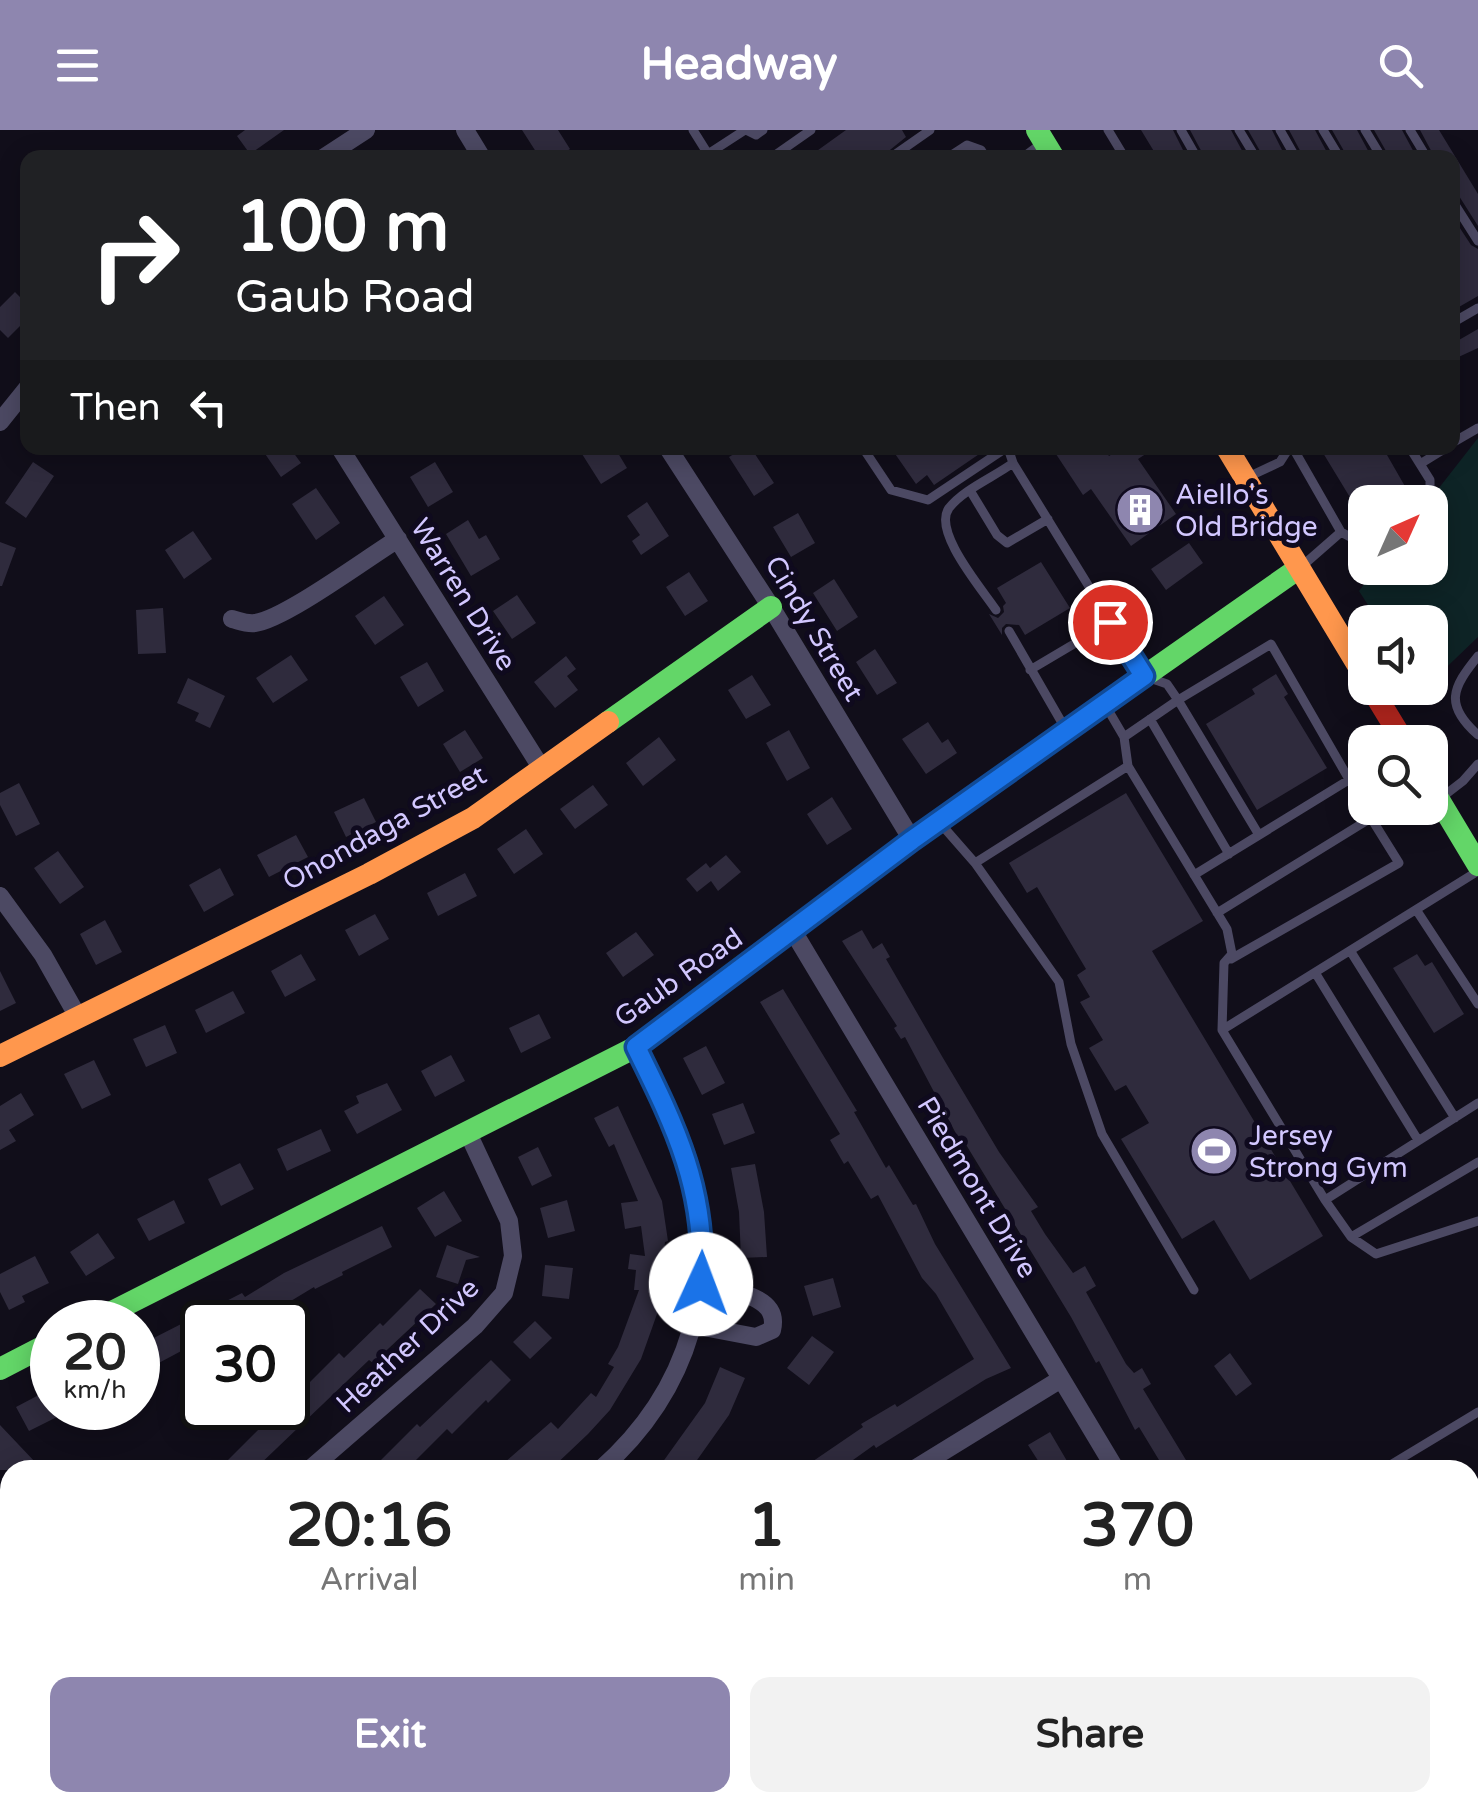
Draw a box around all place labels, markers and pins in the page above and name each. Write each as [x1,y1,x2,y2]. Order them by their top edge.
place label: Aiello's Old Bridge [1175,478,1318,544]
building icon: Aiello's Old Bridge [1114,484,1166,536]
pin [1068,580,1153,665]
place label: Jersey Strong Gym [1249,1119,1408,1185]
sports icon: Jersey Strong Gym [1188,1125,1240,1177]

